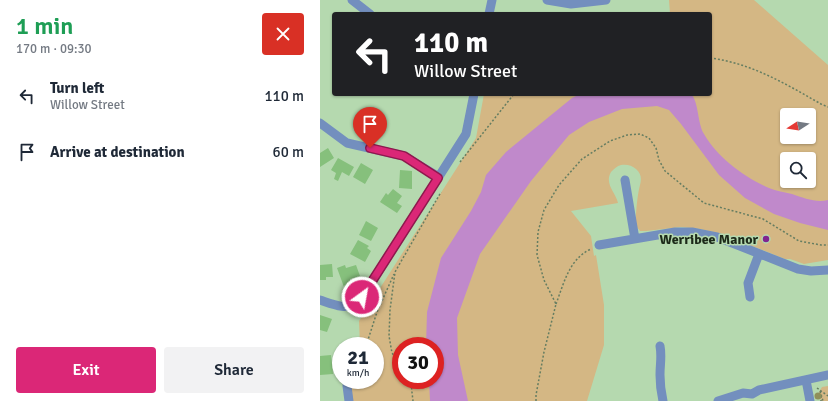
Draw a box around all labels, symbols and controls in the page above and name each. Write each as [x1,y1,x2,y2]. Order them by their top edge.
text: 1 min [16,11,73,41]
button: close [262,13,304,55]
text: 110 m [414,26,488,60]
icon: left [348,28,400,80]
text: 170 m · 09:30 [16,41,92,57]
text: Willow Street [414,60,517,82]
text: Turn left [50,79,104,97]
icon: left [16,85,38,107]
text: 110 m [264,87,304,105]
text: Willow Street [50,97,125,113]
pin [353,107,387,148]
north arrow [780,108,816,144]
map controls [780,108,816,188]
icon: arrive [359,113,381,135]
icon: arrive [16,141,38,163]
text: Arrive at destination [50,143,185,161]
text: 60 m [273,143,304,161]
button: search [780,152,816,188]
place label: Werribee Manor [660,231,758,248]
marker: Werribee Manor [761,234,771,244]
position arrow [341,276,383,318]
speed limit sign: 30 [392,337,444,389]
text: 21 [347,345,369,370]
button: Exit [16,347,156,393]
button: Share [164,347,304,393]
text: km/h [347,367,369,379]

